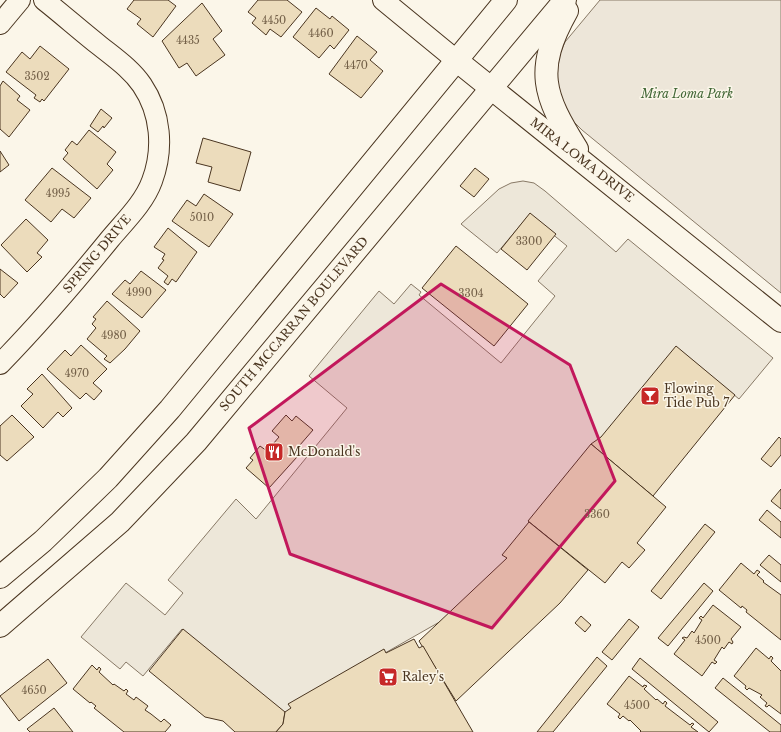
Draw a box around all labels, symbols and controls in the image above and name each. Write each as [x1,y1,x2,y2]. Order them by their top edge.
house number: 4450 [262,14,286,27]
house number: 4460 [308,27,334,40]
house number: 4435 [176,34,200,47]
house number: 4470 [344,59,368,72]
house number: 3502 [24,70,50,83]
park label: Mira Loma Park [640,86,733,101]
street label: MIRA LOMA DRIVE [527,114,638,205]
house number: 4995 [46,187,71,200]
street label: SPRING DRIVE [59,211,134,296]
house number: 5010 [190,211,214,224]
street label: SOUTH MCCARRAN BOULEVARD [216,233,371,414]
house number: 3300 [516,235,542,248]
house number: 4990 [126,286,152,299]
house number: 3304 [458,287,484,300]
house number: 4980 [101,329,127,342]
house number: 4970 [65,367,89,380]
place label: Flowing Tide Pub 7 [664,381,730,410]
bar icon: Flowing Tide Pub 7 [639,385,661,407]
restaurant icon: McDonald's [263,441,285,463]
place label: McDonald's [288,444,360,459]
house number: 3360 [584,508,610,521]
house number: 4500 [695,634,721,647]
supermarket icon: Raley's [377,666,399,688]
place label: Raley's [402,669,444,684]
house number: 4650 [21,684,47,697]
house number: 4500 [624,699,650,712]

